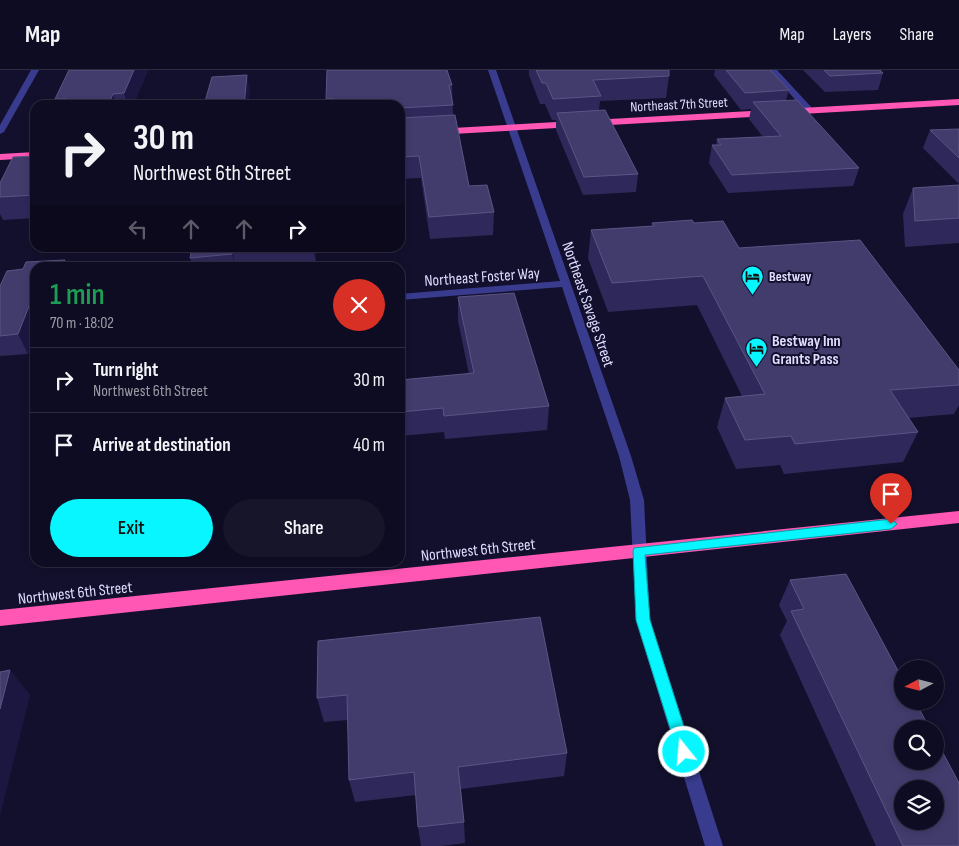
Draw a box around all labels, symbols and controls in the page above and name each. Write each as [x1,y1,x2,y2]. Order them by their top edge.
text: Map [25,20,60,49]
text: Map [780,24,805,45]
text: Layers [833,24,872,45]
text: Share [900,24,934,45]
street label: Northeast 7th Street [630,93,728,116]
text: 30 m [133,117,194,160]
icon: right [50,120,115,185]
text: Northwest 6th Street [133,160,291,187]
icon: left [124,215,152,243]
icon: ahead [177,215,205,243]
icon: ahead [230,215,258,243]
icon: right [283,215,311,243]
street label: Northeast Savage Street [557,239,618,370]
street label: Northeast Foster Way [424,264,541,291]
hotel icon: Bestway [741,264,765,295]
place label: Bestway [769,268,812,285]
text: 1 min [50,277,105,313]
button: close [333,279,385,331]
text: 70 m · 18:02 [50,314,114,333]
place label: Bestway Inn Grants Pass [772,332,841,369]
hotel icon: Bestway Inn Grants Pass [744,337,768,368]
text: Turn right [93,359,158,382]
icon: right [50,366,78,394]
text: 30 m [353,369,385,392]
text: Northwest 6th Street [93,382,208,401]
icon: arrive [50,431,78,459]
text: Arrive at destination [93,434,231,457]
text: 40 m [353,434,385,457]
pin [870,473,912,524]
icon: arrive [877,480,905,508]
button: Exit [50,499,213,557]
button: Share [223,499,385,557]
street label: Northwest 6th Street [420,535,536,566]
street label: Northwest 6th Street [17,578,133,609]
north arrow [894,660,944,710]
map controls [894,660,944,830]
button: search [894,720,944,770]
position arrow [657,725,709,777]
button: layers [894,780,944,830]

